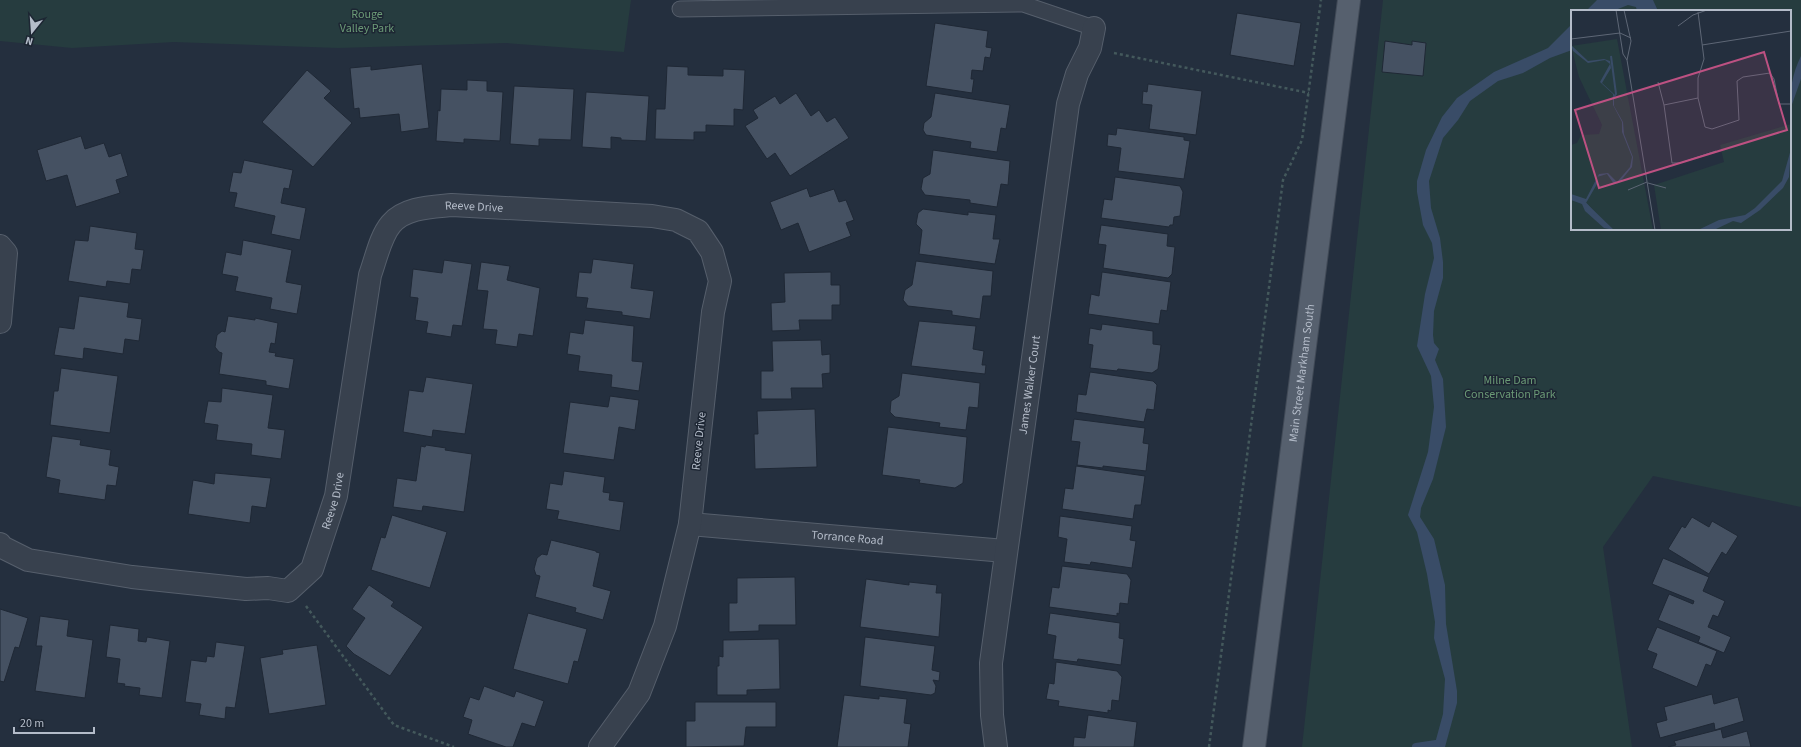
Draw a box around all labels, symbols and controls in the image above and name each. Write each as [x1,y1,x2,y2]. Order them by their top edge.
park label: Rouge Valley Park [340,6,394,37]
inset map [1571,10,1791,230]
north arrow [12,12,52,52]
text: N [24,33,35,49]
street label: Reeve Drive [444,196,504,216]
street label: Main Street Markham South [1284,303,1319,443]
street label: James Walker Court [1014,334,1045,436]
park label: Milne Dam Conservation Park [1464,372,1556,403]
street label: Reeve Drive [687,411,711,471]
street label: Reeve Drive [317,471,348,532]
street label: Torrance Road [811,526,884,549]
scale bar [14,709,94,735]
text: 20 m [20,715,44,732]

